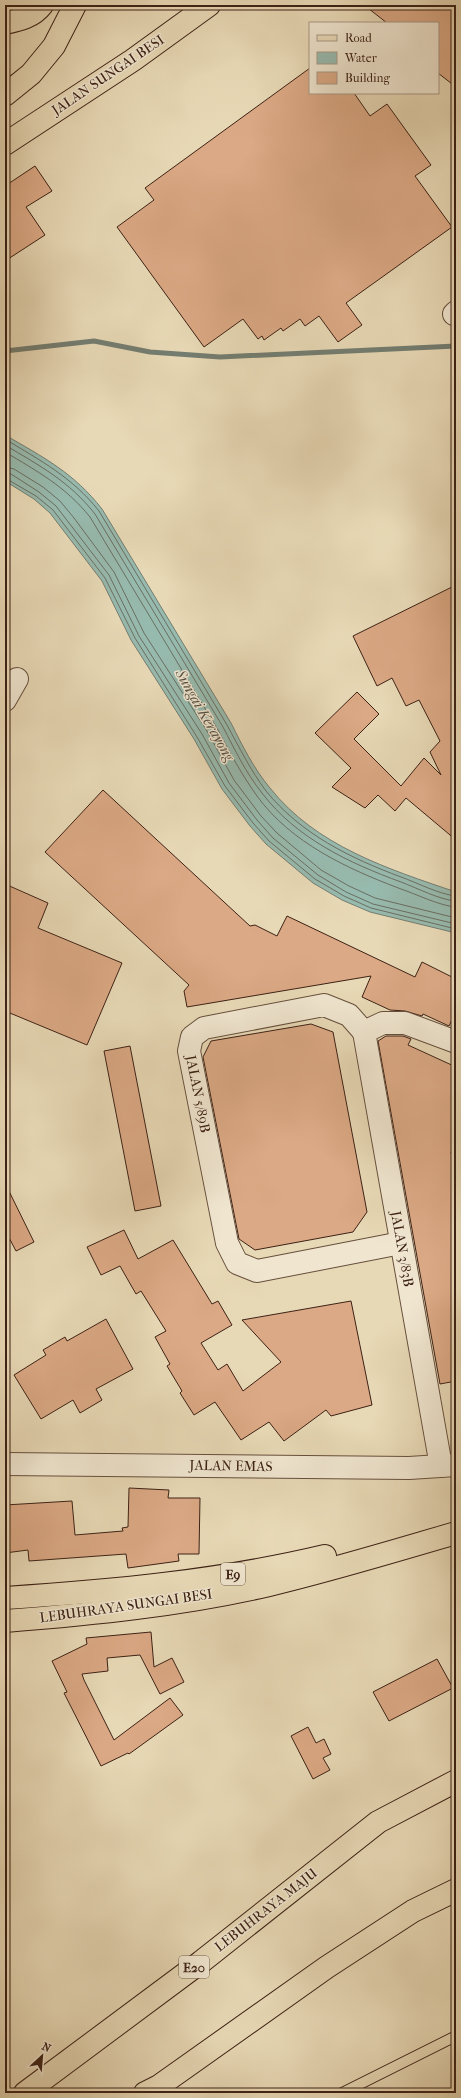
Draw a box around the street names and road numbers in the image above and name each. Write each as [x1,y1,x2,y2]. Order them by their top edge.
street label: JALAN SUNGAI BESI [48,31,168,119]
street label: JALAN 5/89B [182,1053,214,1134]
street label: JALAN 3/83B [387,1209,417,1288]
street label: JALAN EMAS [188,1457,273,1475]
road number: E9 [221,1563,245,1585]
street label: LEBUHRAYA SUNGAI BESI [39,1585,214,1627]
street label: LEBUHRAYA MAJU [211,1865,321,1955]
road number: E20 [179,1956,209,1978]

